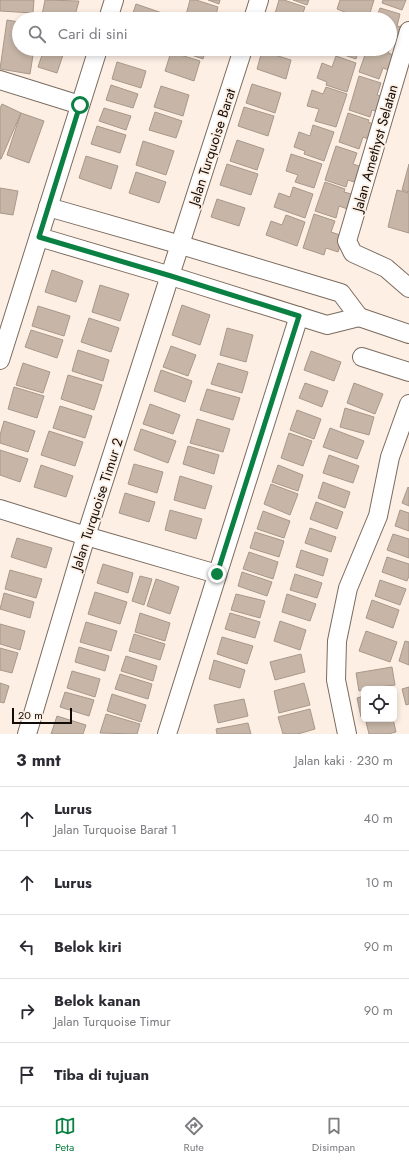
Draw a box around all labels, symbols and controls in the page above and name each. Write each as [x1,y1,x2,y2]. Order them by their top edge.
search box [12,12,397,56]
icon: search [26,23,48,45]
text: Cari di sini [58,23,128,45]
street label: Jalan Amethyst Selatan [347,82,403,216]
street label: Jalan Turquoise Barat [183,85,241,210]
route start [71,96,89,114]
street label: Jalan Turquoise Timur 2 [66,435,128,575]
route end [208,565,226,583]
map controls [361,686,397,722]
button: locate [361,686,397,722]
scale bar [12,706,72,725]
text: 20 m [18,707,43,723]
text: 3 mnt [16,748,61,772]
text: Jalan kaki · 230 m [295,751,393,770]
text: Lurus [54,798,92,820]
icon: ahead [16,808,38,830]
text: 40 m [364,809,393,828]
text: Jalan Turquoise Barat 1 [54,820,177,839]
icon: ahead [16,872,38,894]
text: Lurus [54,872,92,894]
text: 10 m [365,873,393,892]
icon: left [16,936,38,958]
text: Belok kiri [54,936,122,958]
text: 90 m [364,937,393,956]
text: Belok kanan [54,990,141,1012]
icon: right [16,1000,38,1022]
text: 90 m [364,1001,393,1020]
text: Jalan Turquoise Timur [54,1012,171,1031]
icon: arrive [16,1064,38,1086]
text: Tiba di tujuan [54,1064,149,1086]
tab: Peta [54,1115,76,1155]
tab: Rute [183,1115,205,1155]
tab: Disimpan [312,1115,355,1155]

